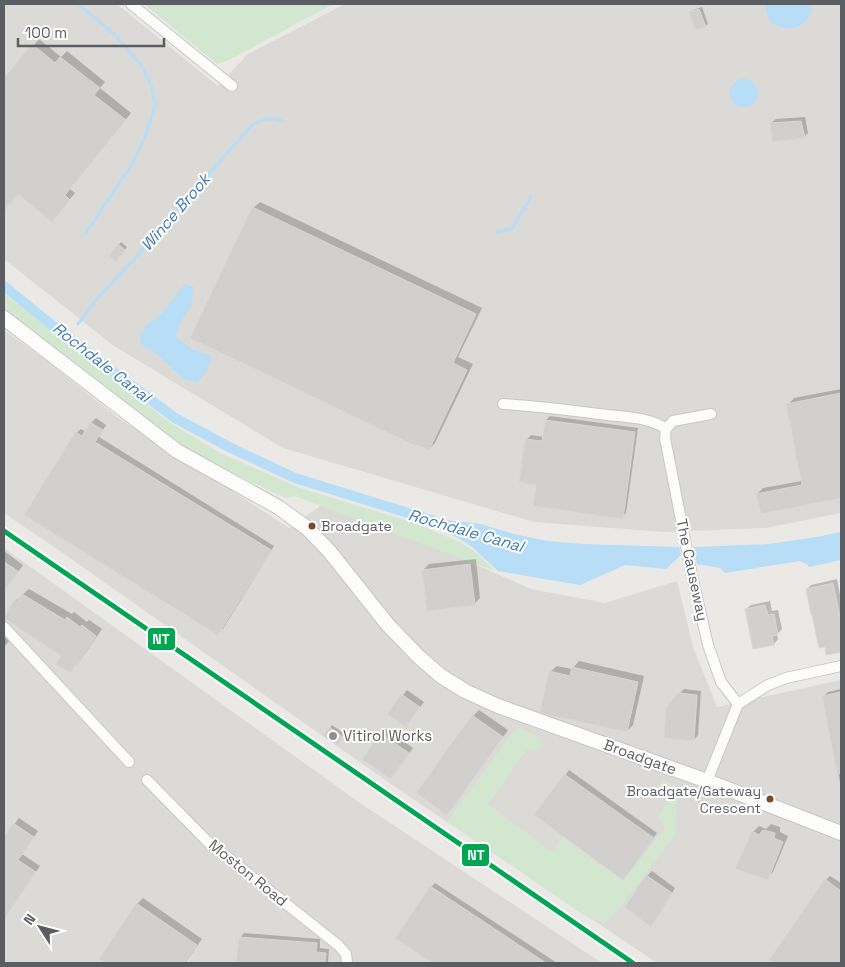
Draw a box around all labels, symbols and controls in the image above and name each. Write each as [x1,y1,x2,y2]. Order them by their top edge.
scale bar [18,15,164,47]
text: 100 m [25,23,67,42]
water label: Wince Brook [136,168,216,255]
water label: Rochdale Canal [48,318,157,409]
water label: Rochdale Canal [406,504,528,558]
place label: Broadgate [321,517,392,535]
street label: The Causeway [672,517,713,623]
marker: Broadgate [307,521,317,531]
line badge: NT [147,627,176,651]
text: NT [152,630,170,648]
place label: Vitirol Works [343,726,432,745]
marker: Vitirol Works [327,730,339,742]
street label: Broadgate [601,735,679,778]
place label: Broadgate/Gateway Crescent [626,782,761,817]
marker: Broadgate/Gateway Crescent [765,794,775,804]
street label: Moston Road [205,835,291,910]
line badge: NT [461,843,490,867]
text: NT [467,846,485,864]
north arrow [15,902,65,952]
text: N [19,910,40,928]

